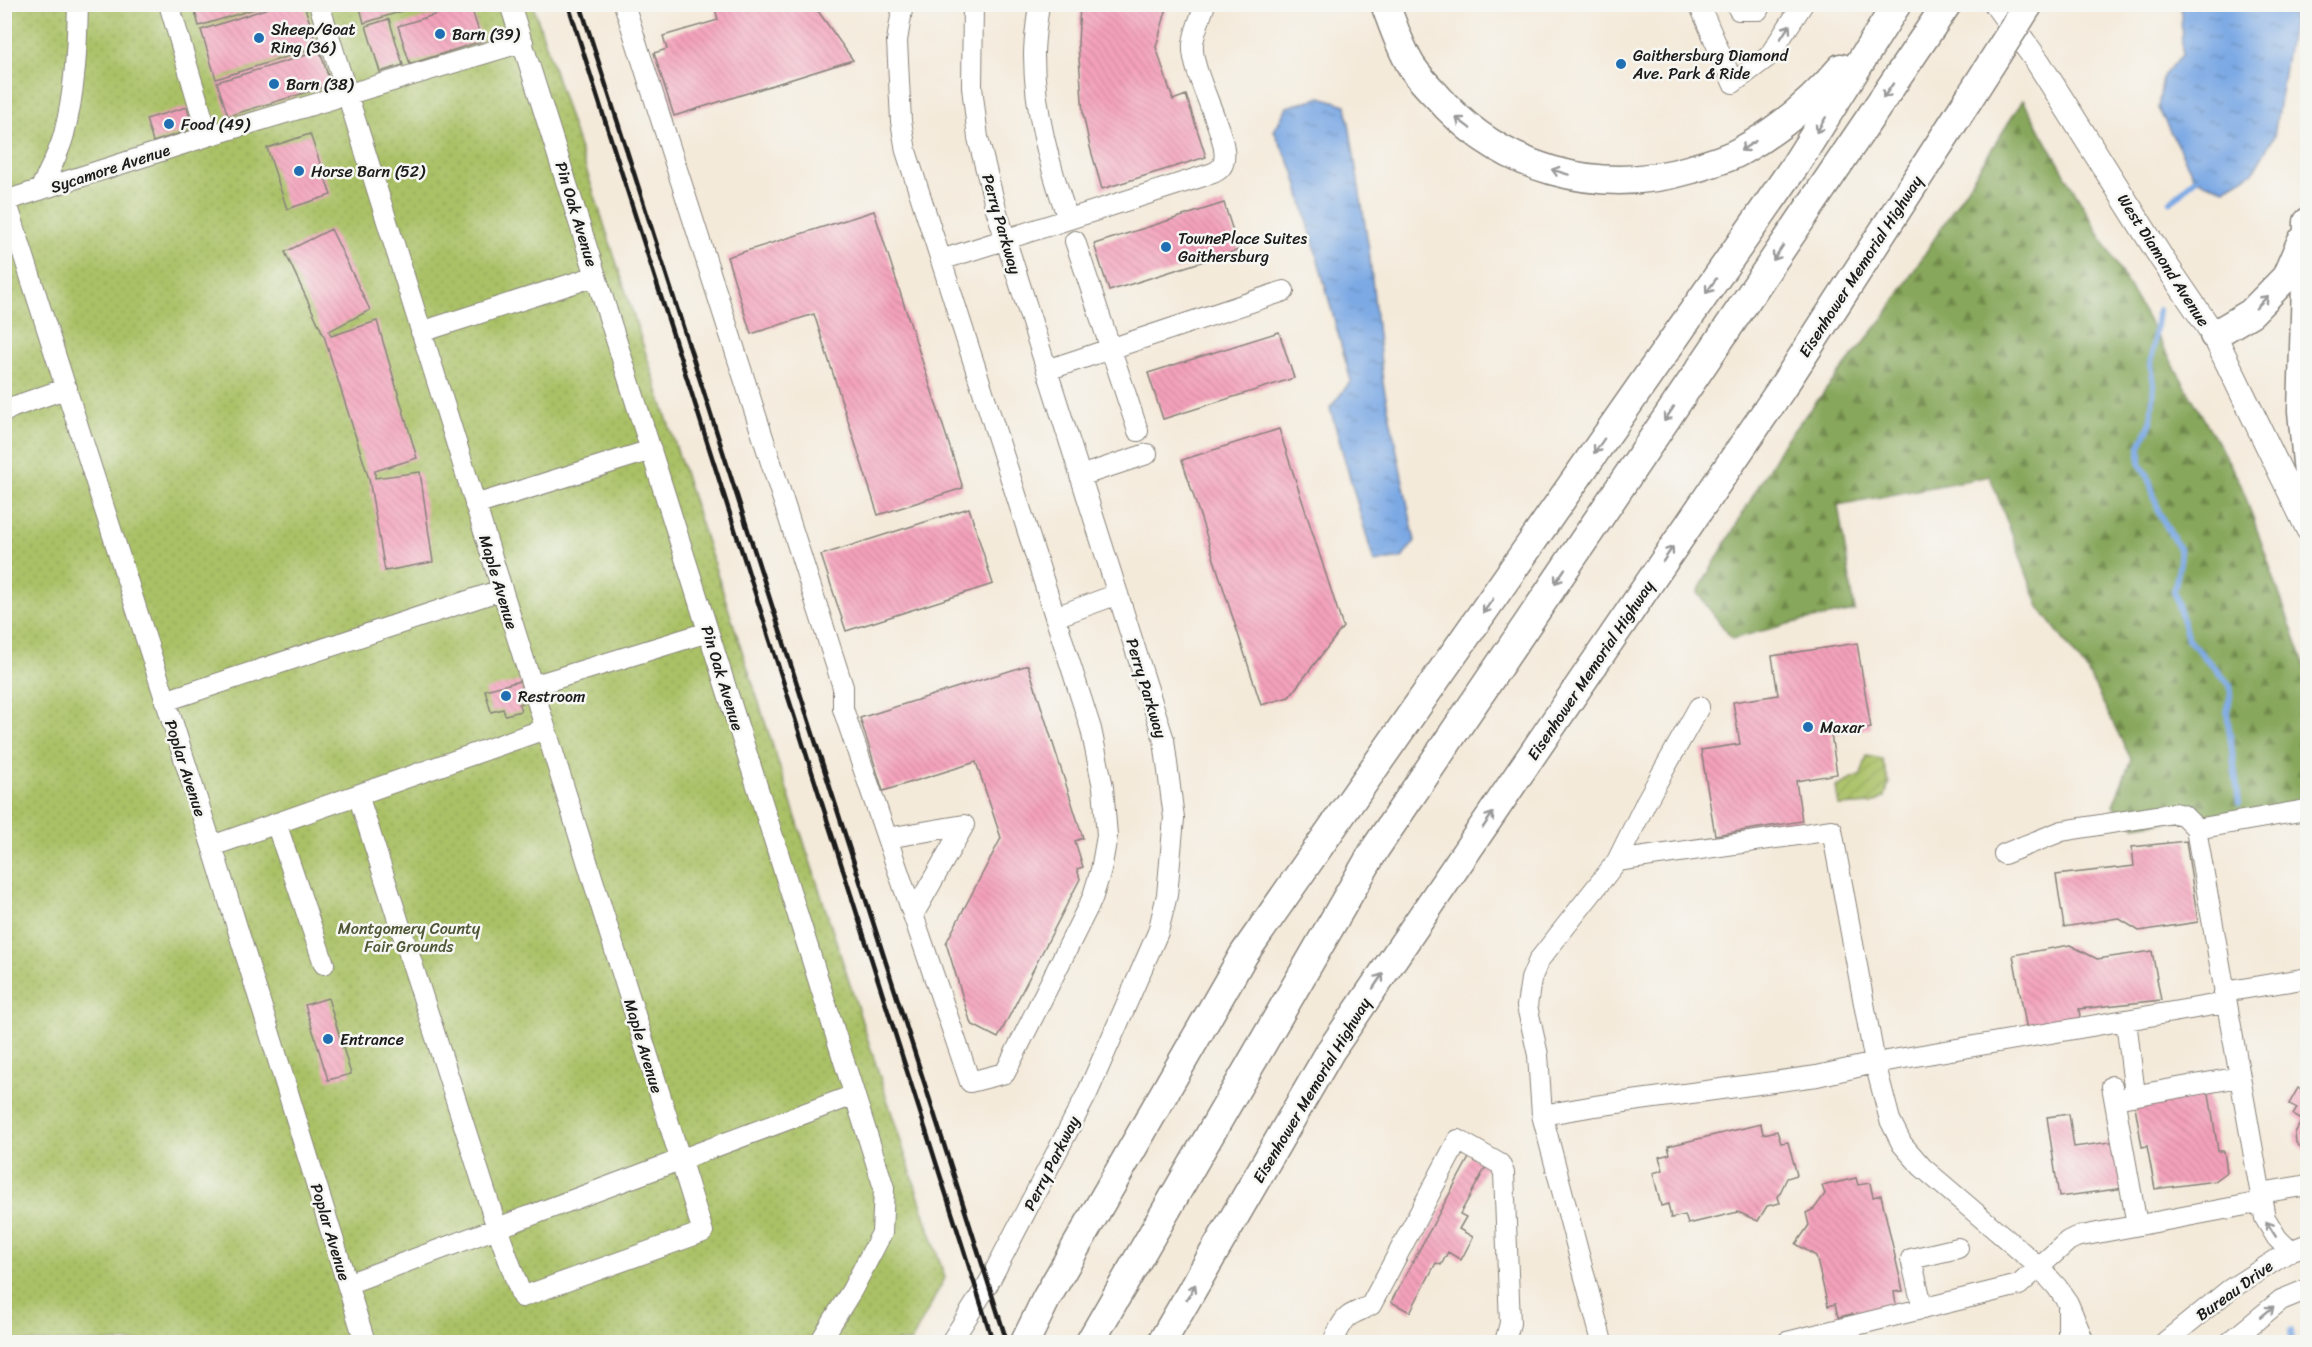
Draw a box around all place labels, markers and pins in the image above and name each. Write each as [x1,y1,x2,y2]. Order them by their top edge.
place label: Sheep/Goat Ring (36) [271,15,355,62]
place label: Barn (39) [452,20,521,49]
marker: Barn (39) [433,27,447,41]
marker: Sheep/Goat Ring (36) [252,31,266,45]
place label: Gaithersburg Diamond Ave. Park & Ride [1632,41,1789,88]
marker: Gaithersburg Diamond Ave. Park & Ride [1614,57,1628,71]
place label: Barn (38) [286,70,355,99]
marker: Barn (38) [267,77,281,91]
place label: Food (49) [181,110,251,139]
marker: Food (49) [162,117,176,131]
place label: Horse Barn (52) [311,157,426,186]
marker: Horse Barn (52) [292,164,306,178]
place label: TownePlace Suites Gaithersburg [1178,224,1308,271]
marker: TownePlace Suites Gaithersburg [1159,240,1173,254]
place label: Restroom [518,682,585,711]
marker: Restroom [499,689,513,703]
place label: Maxar [1820,713,1865,742]
marker: Maxar [1801,720,1815,734]
place label: Entrance [340,1025,404,1054]
marker: Entrance [321,1032,335,1046]

